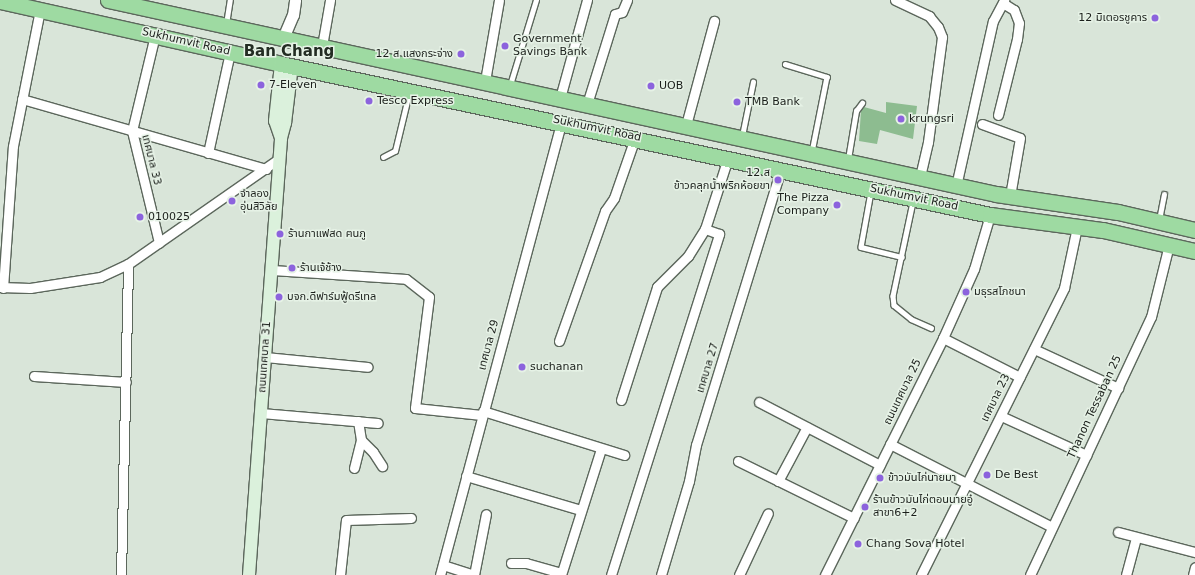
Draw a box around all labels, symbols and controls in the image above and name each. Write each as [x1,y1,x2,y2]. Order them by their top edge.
place label: 12 มิเตอรชูคาร [1078,11,1147,25]
marker: 12 มิเตอรชูคาร [1150,13,1160,23]
street label: Sukhumvit Road [141,25,231,59]
place label: Government Savings Bank [513,33,587,59]
marker: Government Savings Bank [500,41,510,51]
district label: Ban Chang [244,43,334,61]
place label: 12 ส แสงกระจ่าง [375,47,453,61]
marker: 12 ส แสงกระจ่าง [456,49,466,59]
place label: 7-Eleven [269,78,317,92]
place label: UOB [659,79,683,93]
marker: 7-Eleven [256,80,266,90]
marker: UOB [646,81,656,91]
place label: Tesco Express [377,94,454,108]
place label: TMB Bank [745,95,800,109]
marker: Tesco Express [364,96,374,106]
marker: TMB Bank [732,97,742,107]
place label: krungsri [909,112,954,126]
street label: Sukhumvit Road [552,113,642,145]
marker: krungsri [896,114,906,124]
street label: เทศบาล 33 [138,133,164,187]
place label: 12 ส ข้าวคลุกน้ำพริกห้อยขา [674,167,770,193]
marker: 12 ส ข้าวคลุกน้ำพริกห้อยขา [773,175,783,185]
street label: Sukhumvit Road [869,182,959,214]
place label: จำลอง อุ่นสิวิลัย [240,188,278,214]
place label: The Pizza Company [777,192,829,218]
marker: จำลอง อุ่นสิวิลัย [227,196,237,206]
marker: The Pizza Company [832,200,842,210]
place label: 010025 [148,210,190,224]
marker: 010025 [135,212,145,222]
place label: ร้านกาแฟสด ฅนภู [288,227,366,241]
marker: ร้านกาแฟสด ฅนภู [275,229,285,239]
place label: ร้านเจ้ช้าง [300,261,342,275]
marker: ร้านเจ้ช้าง [287,263,297,273]
place label: มธุรสโภชนา [974,285,1026,299]
marker: มธุรสโภชนา [961,287,971,297]
place label: บจก.ดีฟาร์มฟู้ดรีเทล [287,290,376,304]
marker: บจก.ดีฟาร์มฟู้ดรีเทล [274,292,284,302]
street label: เทศบาล 29 [476,318,502,372]
street label: ถนนเทศบาล 31 [256,321,274,393]
street label: เทศบาล 27 [694,341,722,395]
street label: Thanon Tessaban 25 [1065,353,1125,461]
street label: ถนนเทศบาล 25 [881,357,925,427]
place label: suchanan [530,360,583,374]
marker: suchanan [517,362,527,372]
street label: เทศบาล 23 [979,372,1013,424]
place label: De Best [995,468,1038,482]
marker: De Best [982,470,992,480]
place label: ข้าวมันไก่นายมา [888,471,956,485]
marker: ข้าวมันไก่นายมา [875,473,885,483]
place label: ร้านข้าวมันไก่ตอนนายอู๋ สาขา6+2 [873,494,973,520]
marker: ร้านข้าวมันไก่ตอนนายอู๋ สาขา6+2 [860,502,870,512]
place label: Chang Sova Hotel [866,537,964,551]
marker: Chang Sova Hotel [853,539,863,549]

